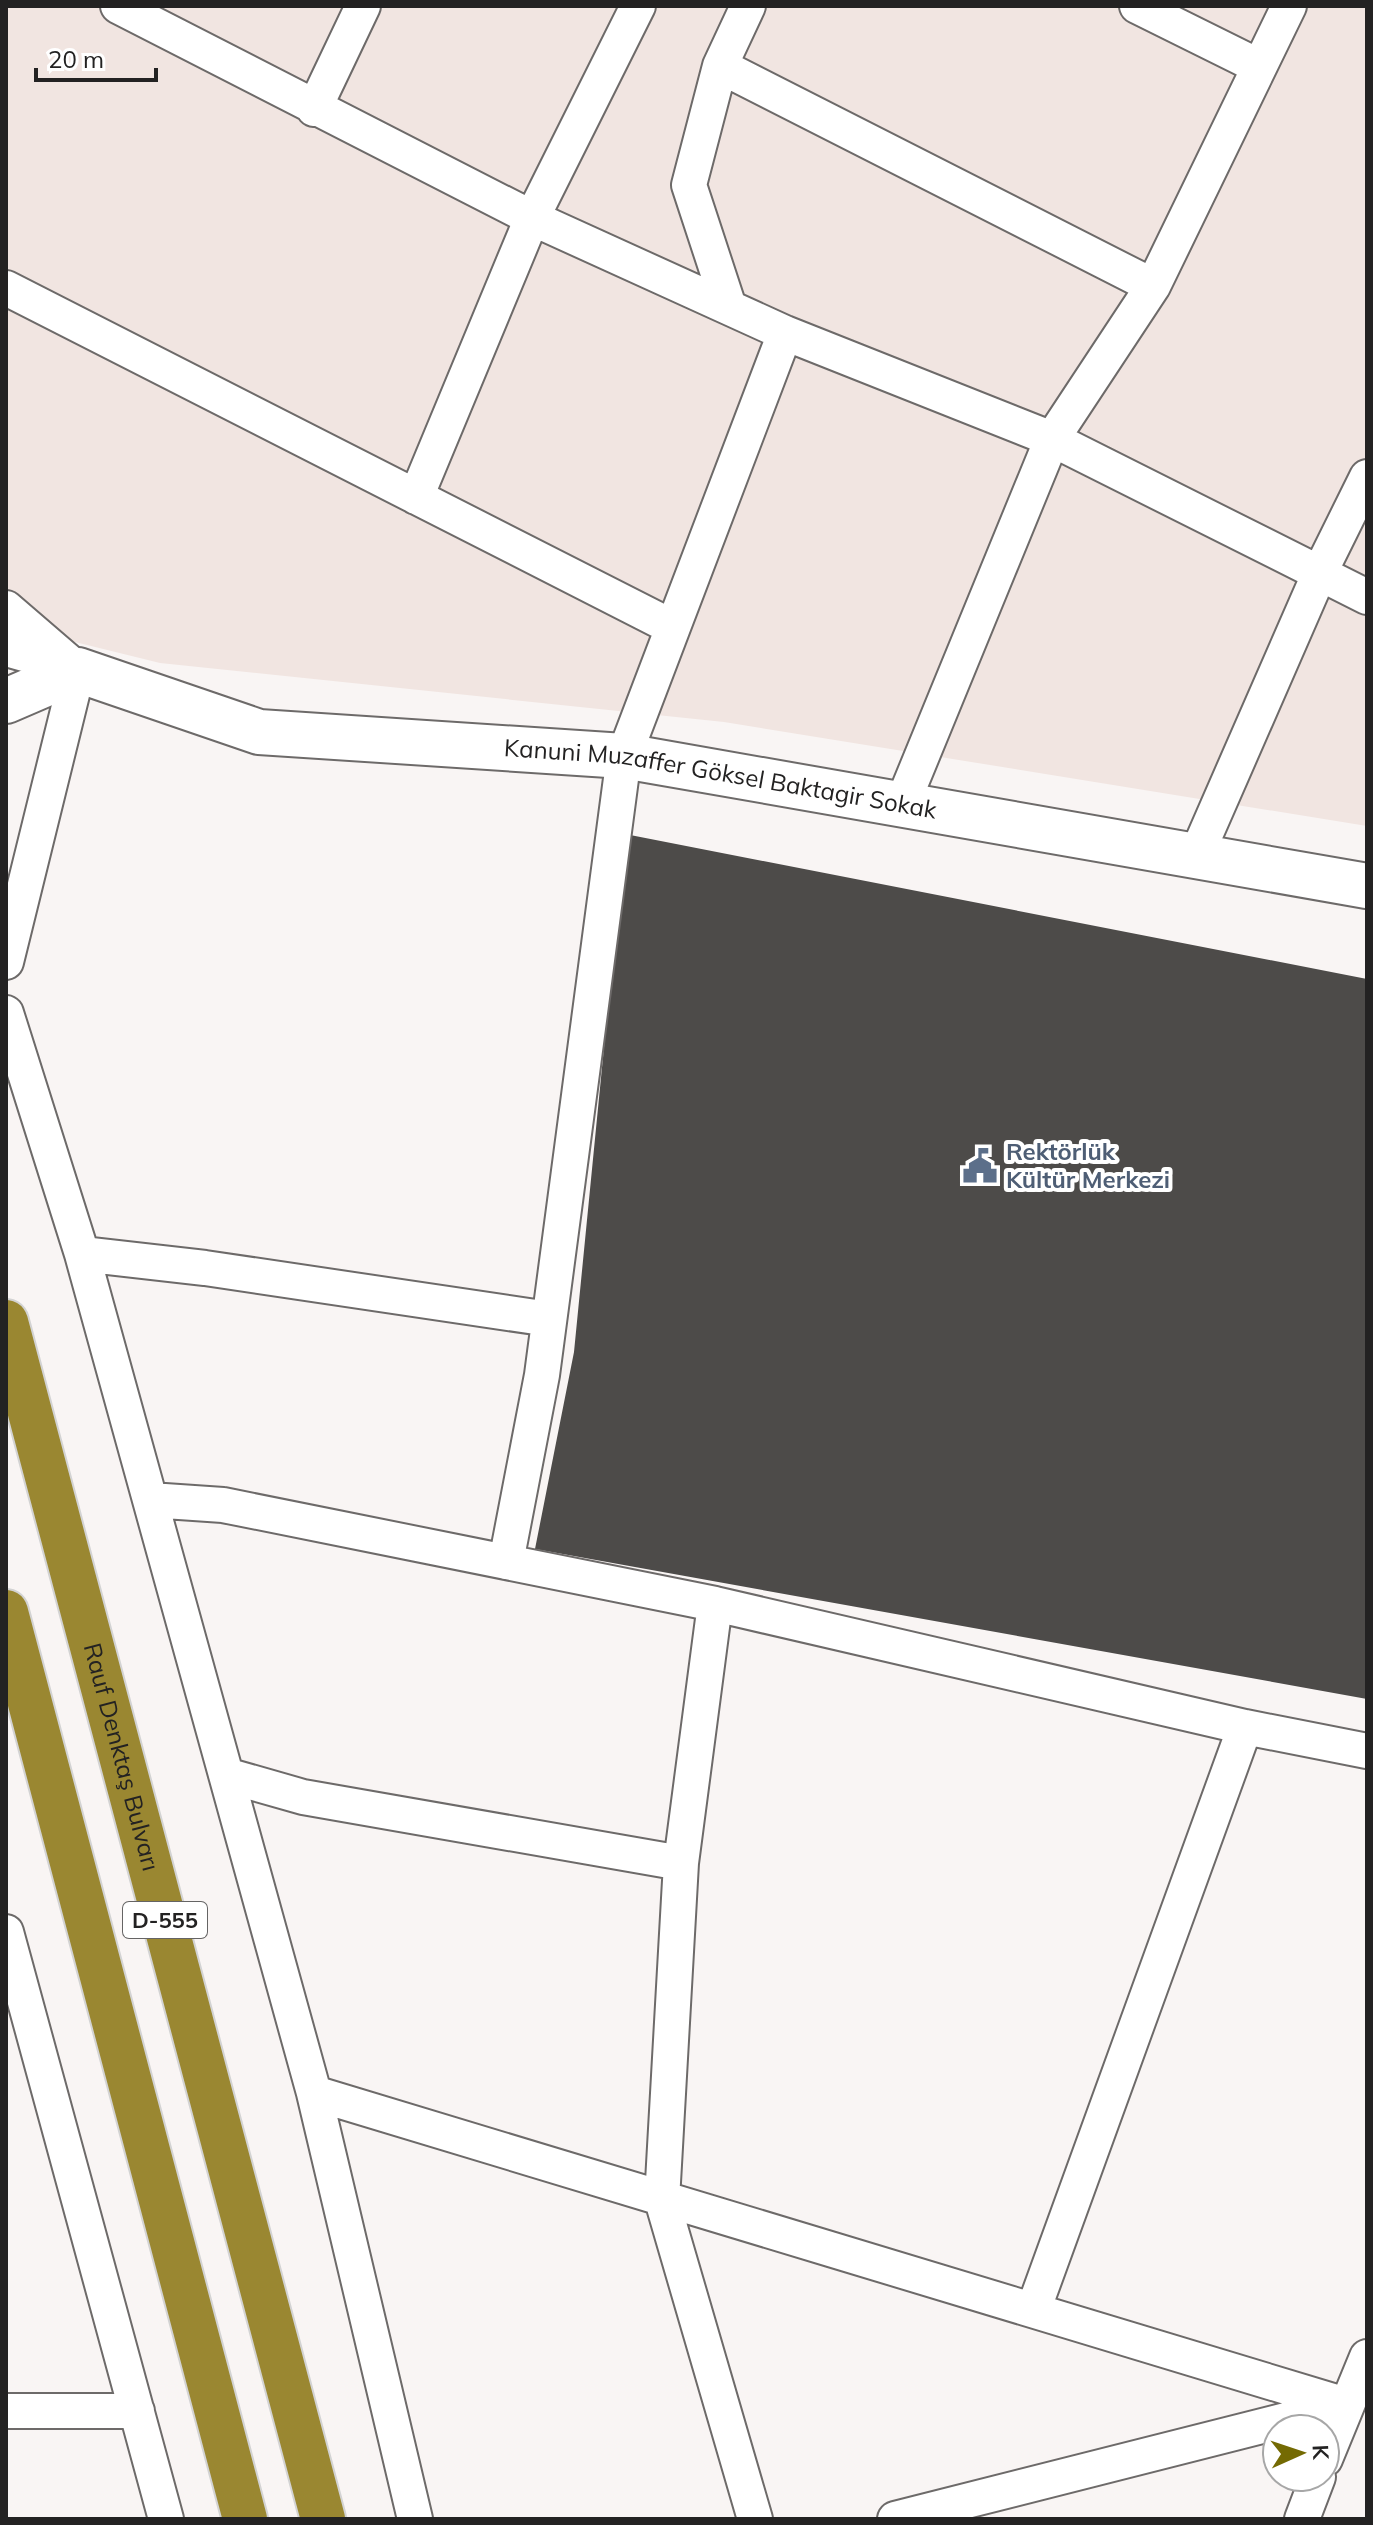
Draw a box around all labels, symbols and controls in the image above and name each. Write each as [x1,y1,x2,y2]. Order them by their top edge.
scale bar [36,32,156,82]
text: 20 m [48,44,104,74]
street label: Kanuni Muzaffer Göksel Baktagir Sokak [503,732,940,825]
place label: Rektörlük Kültür Merkezi [1006,1136,1170,1194]
public building icon: Rektörlük Kültür Merkezi [961,1147,999,1185]
street label: Rauf Denktaş Bulvarı [78,1639,167,1874]
road number: D-555 [123,1902,207,1938]
north arrow [1261,2413,1341,2493]
text: K [1307,2444,1335,2461]

